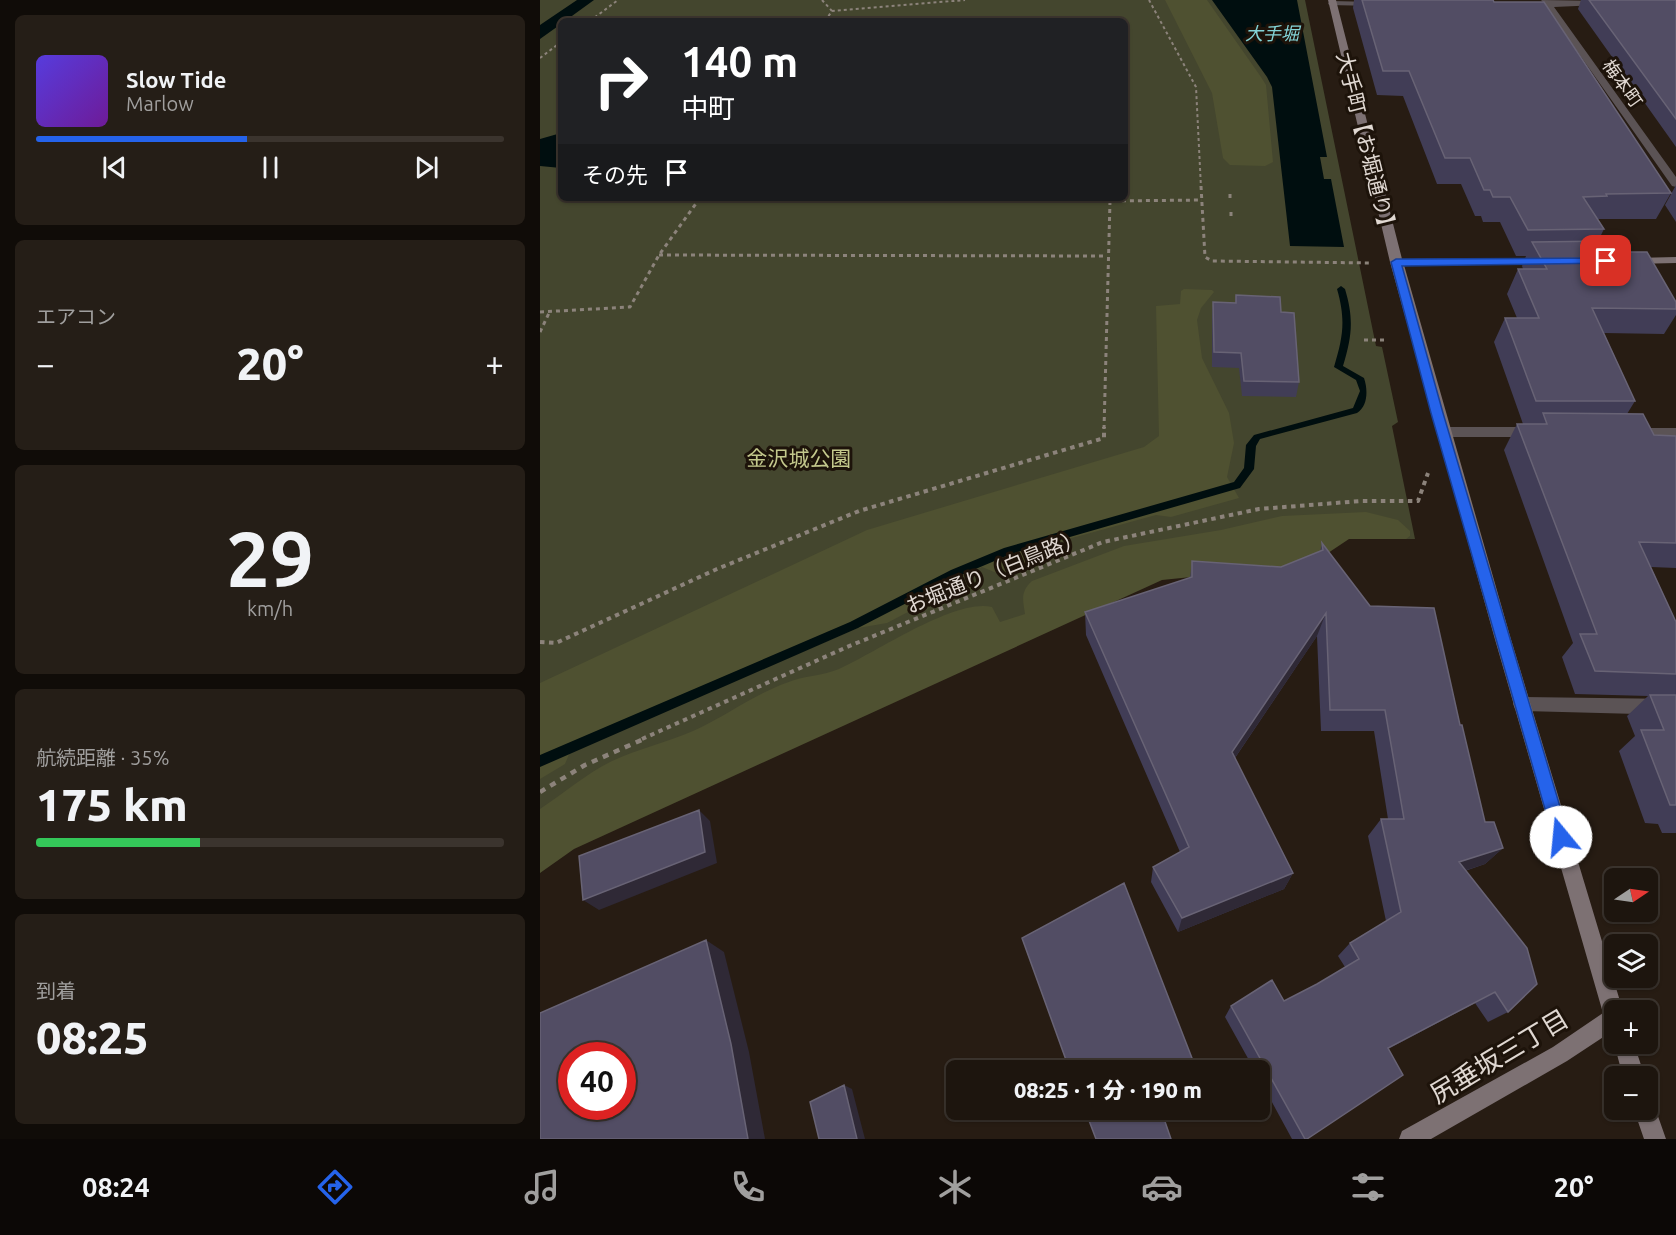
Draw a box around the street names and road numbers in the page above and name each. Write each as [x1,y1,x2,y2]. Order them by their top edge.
street label: 大手町【お堀通り】 [1332,49,1402,239]
street label: 梅本町 [1599,55,1647,111]
street label: お堀通り（白鳥路） [902,524,1086,618]
street label: 尻垂坂三丁目 [1425,1003,1573,1109]

